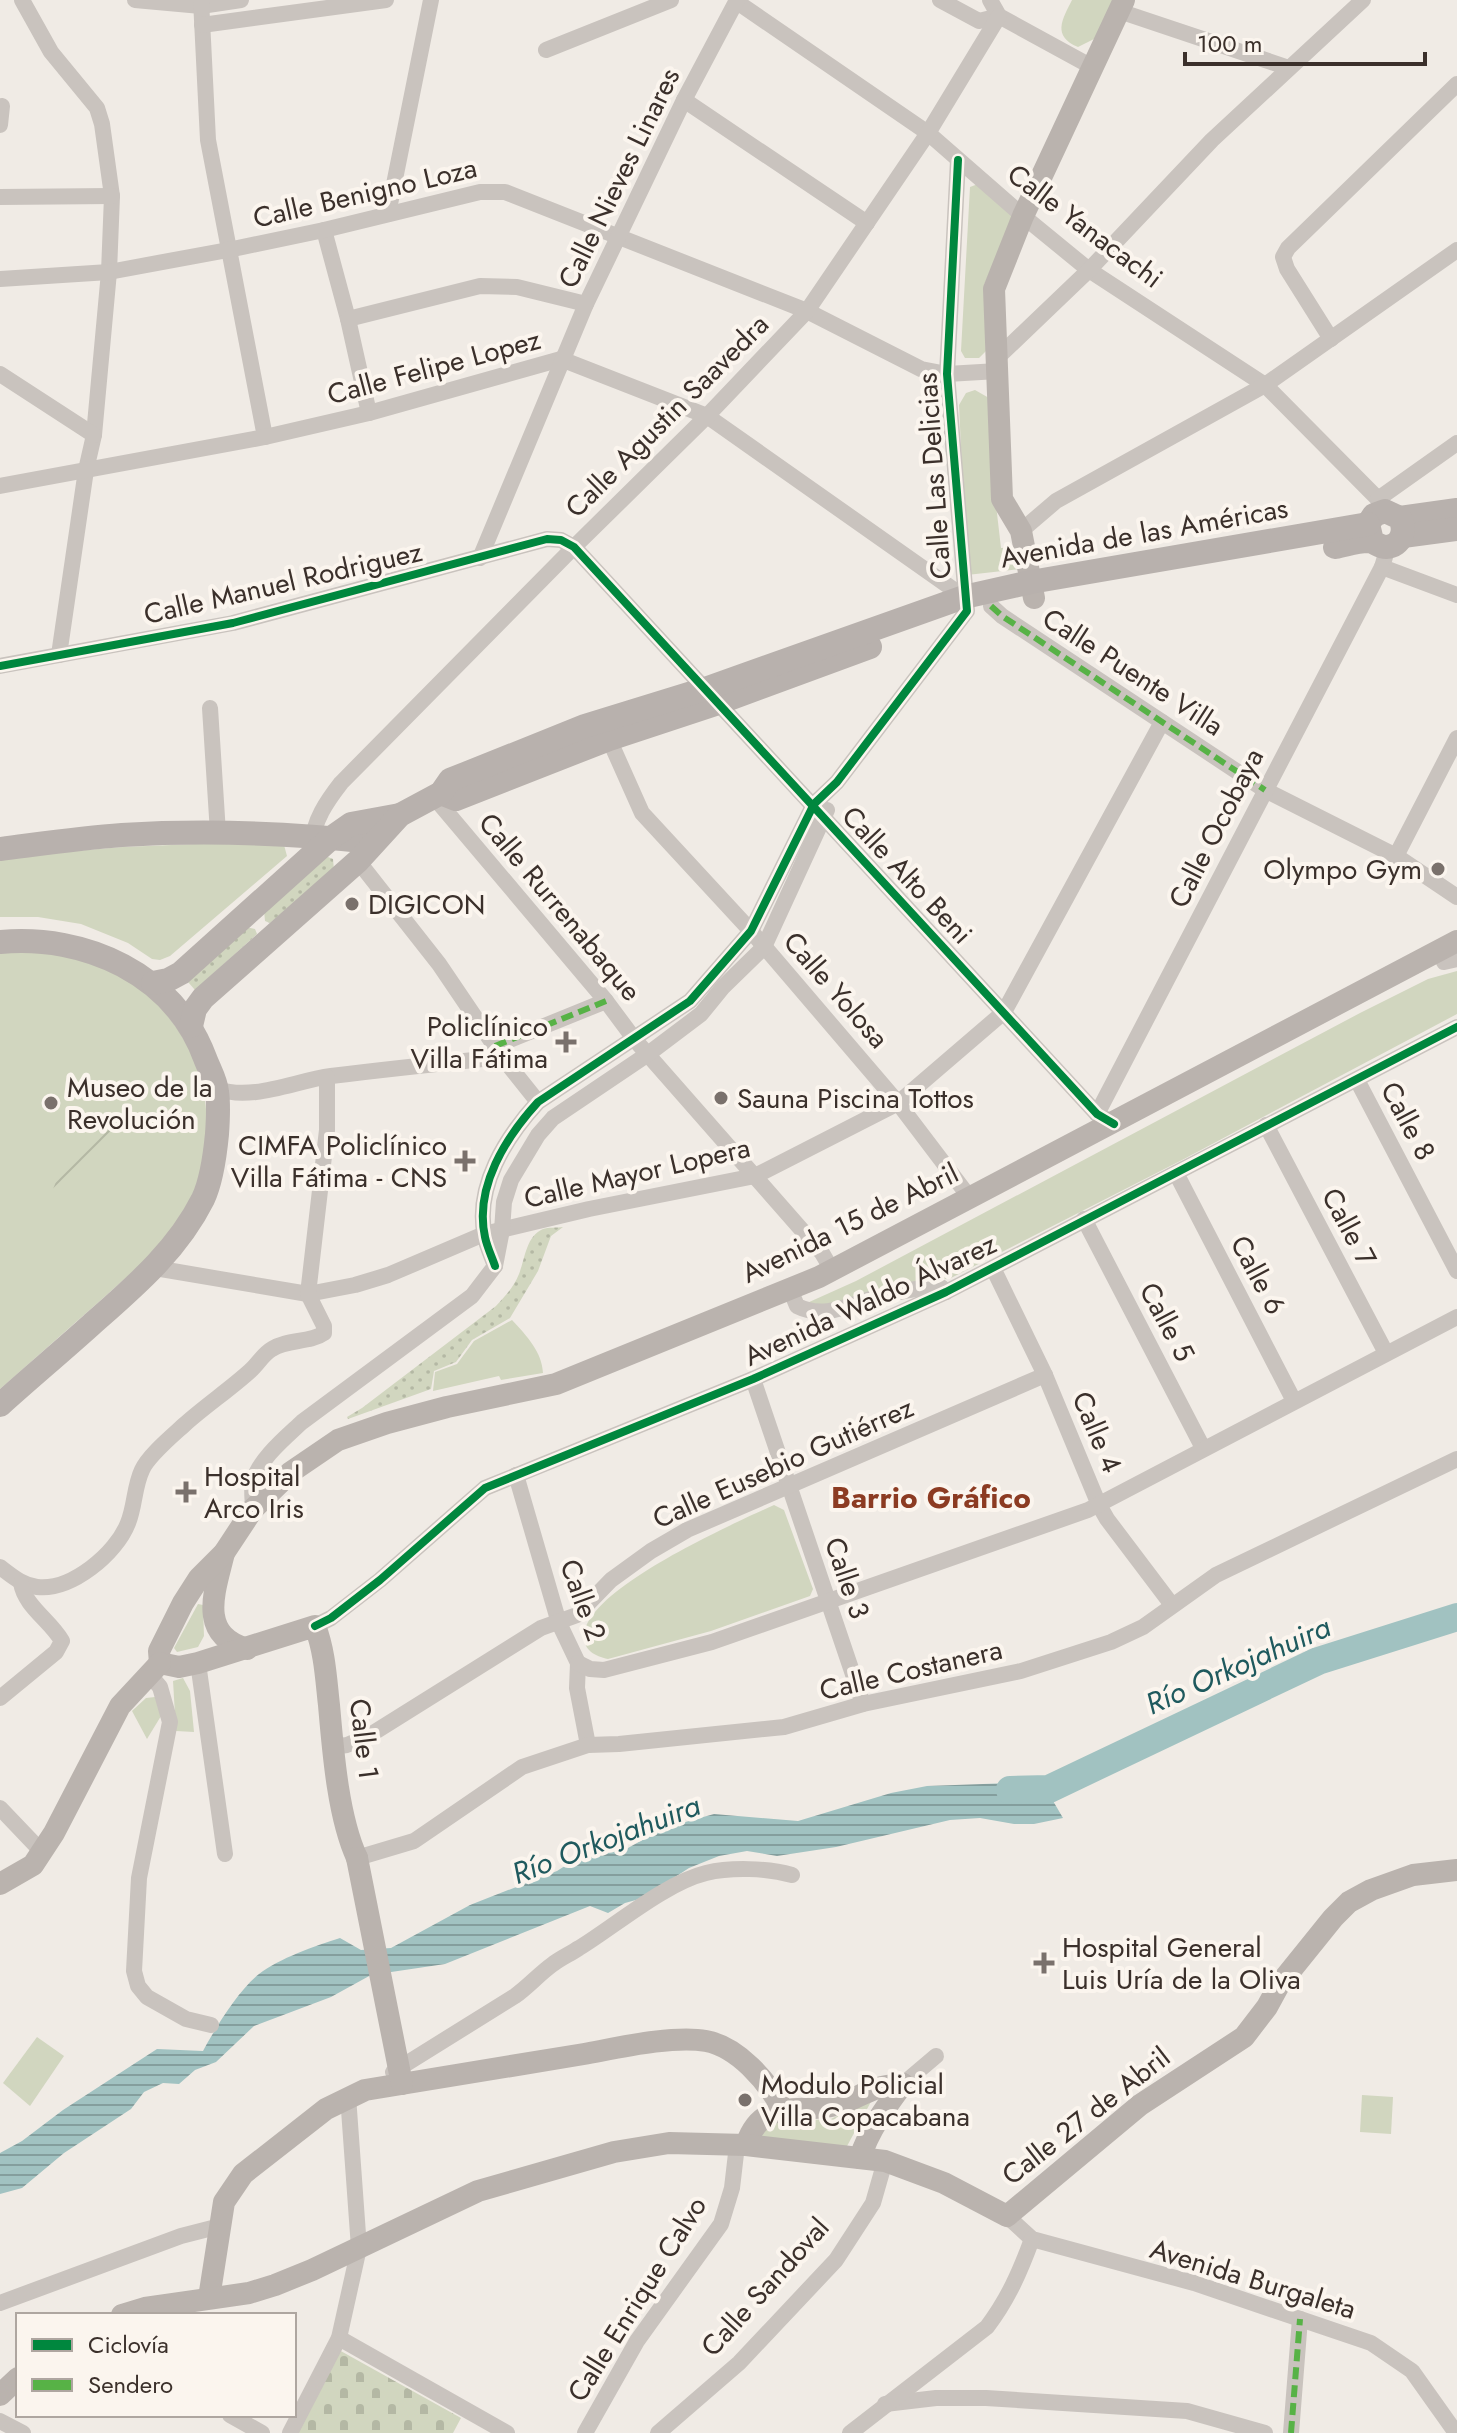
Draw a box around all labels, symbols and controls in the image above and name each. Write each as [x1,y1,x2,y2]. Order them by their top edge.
scale bar [1185,16,1425,66]
text: 100 m [1197,26,1263,61]
street label: Calle Nieves Linares [548,61,690,295]
street label: Calle Benigno Loza [249,147,481,239]
street label: Calle Yanacachi [999,154,1171,298]
street label: Calle Agustin Saavedra [556,305,778,527]
street label: Calle Felipe Lopez [323,319,545,415]
street label: Calle Las Delicias [906,371,962,581]
street label: Avenida de las Américas [997,488,1291,578]
street label: Calle Manuel Rodriguez [140,531,426,635]
street label: Calle Puente Villa [1034,598,1232,746]
street label: Calle Ocobaya [1158,741,1274,915]
street label: Calle Alto Beni [832,797,982,953]
street label: Calle Rurrenabaque [469,804,651,1010]
place label: Olympo Gym [1263,849,1422,890]
marker: Olympo Gym [1429,860,1447,878]
place label: DIGICON [368,884,485,925]
marker: DIGICON [343,895,361,913]
street label: Calle Yolosa [774,923,898,1057]
place label: Policlínico Villa Fátima [411,1006,548,1079]
marker: Policlínico Villa Fátima [555,1031,577,1053]
place label: Museo de la Revolución [67,1067,212,1140]
street label: Calle 8 [1370,1074,1446,1168]
place label: Sauna Piscina Tottos [737,1078,974,1119]
marker: Sauna Piscina Tottos [712,1089,730,1107]
marker: Museo de la Revolución [42,1094,60,1112]
place label: CIMFA Policlínico Villa Fátima - CNS [231,1125,447,1198]
street label: Calle Mayor Lopera [520,1127,754,1219]
marker: CIMFA Policlínico Villa Fátima - CNS [454,1150,476,1172]
street label: Avenida 15 de Abril [735,1153,965,1293]
street label: Calle 7 [1311,1181,1387,1274]
street label: Avenida Waldo Álvarez [737,1223,1003,1377]
street label: Calle 6 [1220,1228,1296,1322]
street label: Calle 5 [1129,1275,1205,1369]
street label: Calle 4 [1062,1385,1132,1479]
street label: Calle Eusebio Gutiérrez [646,1387,920,1539]
place label: Hospital Arco Iris [204,1456,304,1529]
district label: Barrio Gráfico [831,1476,1031,1519]
marker: Hospital Arco Iris [175,1481,197,1503]
street label: Calle 3 [814,1532,880,1624]
street label: Calle 2 [549,1553,617,1647]
water label: Río Orkojahuira [1139,1605,1338,1725]
street label: Calle Costanera [816,1629,1006,1711]
street label: Calle 1 [339,1696,389,1782]
water label: Río Orkojahuira [506,1783,707,1895]
place label: Hospital General Luis Uría de la Oliva [1062,1927,1301,2000]
marker: Hospital General Luis Uría de la Oliva [1033,1952,1055,1974]
street label: Calle 27 de Abril [993,2037,1179,2195]
place label: Modulo Policial Villa Copacabana [761,2064,970,2137]
marker: Modulo Policial Villa Copacabana [736,2091,754,2109]
street label: Calle Enrique Calvo [557,2188,717,2410]
street label: Calle Sandoval [691,2208,839,2366]
street label: Avenida Burgaleta [1145,2228,1361,2330]
legend [16,2313,296,2417]
text: Ciclovía [88,2327,169,2362]
text: Sendero [88,2367,173,2402]

